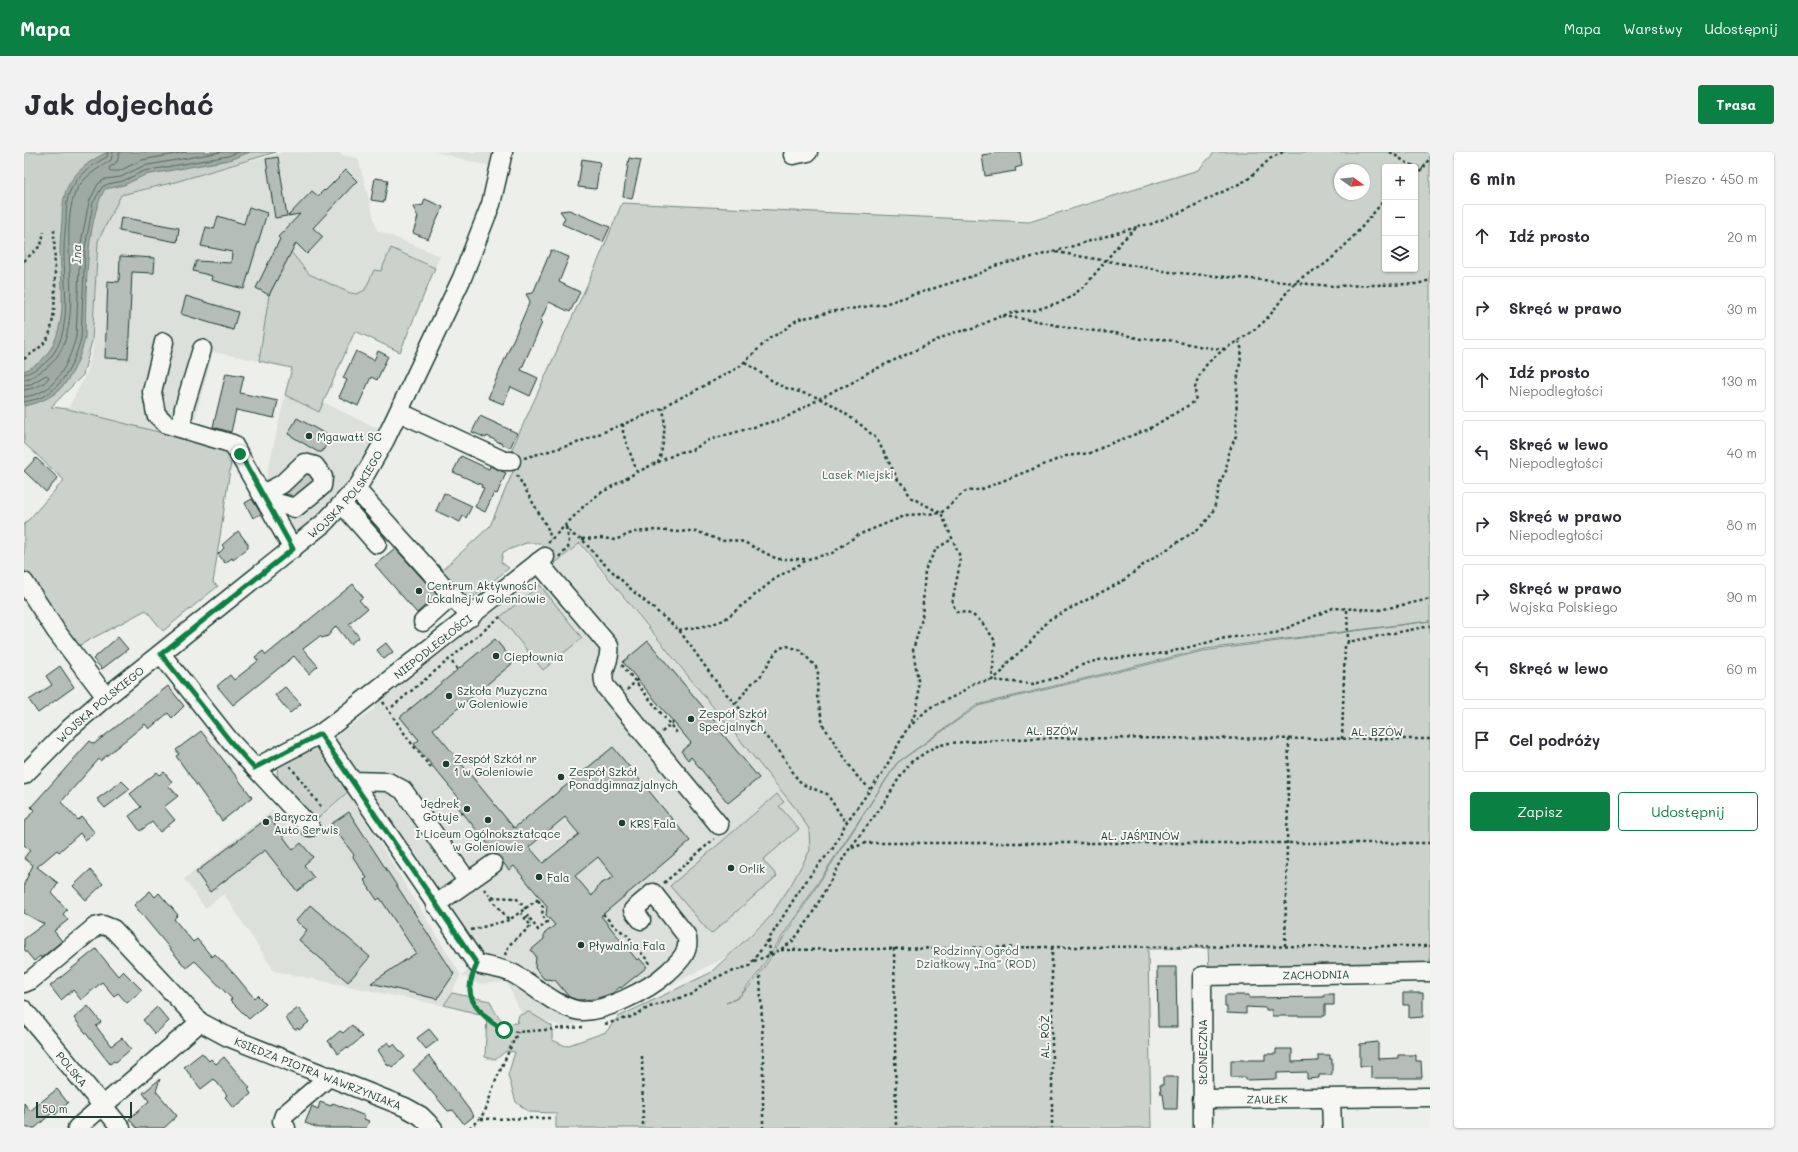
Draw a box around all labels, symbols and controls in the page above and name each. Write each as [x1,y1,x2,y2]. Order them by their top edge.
text: Mapa [20,16,71,41]
text: Mapa [1564,19,1601,38]
text: Warstwy [1623,19,1682,38]
text: Udostępnij [1704,19,1778,38]
button: Trasa [1698,85,1774,124]
text: Jak dojechać [24,86,214,122]
north arrow [1334,164,1370,200]
map controls [1382,164,1418,272]
button: + [1382,164,1418,200]
text: 6 min [1470,167,1515,189]
text: Pieszo · 450 m [1665,170,1758,187]
button: − [1382,200,1418,236]
icon: ahead [1471,225,1493,247]
text: Idź prosto [1509,226,1590,246]
text: 20 m [1727,228,1757,245]
button: layers [1382,236,1418,272]
water label: Ina [68,244,84,264]
icon: right [1471,297,1493,319]
text: Skręć w prawo [1509,298,1622,318]
text: 30 m [1727,300,1757,317]
text: Idź prosto [1509,362,1590,382]
icon: ahead [1471,369,1493,391]
text: 130 m [1721,372,1757,389]
text: Niepodległości [1509,382,1603,399]
place label: Mgawatt SC [317,429,382,444]
marker: Mgawatt SC [304,431,314,441]
text: Skręć w lewo [1509,434,1608,454]
icon: left [1471,441,1493,463]
text: 40 m [1727,444,1757,461]
route end [231,445,249,463]
street label: WOJSKA POLSKIEGO [304,447,385,541]
text: Niepodległości [1509,454,1603,471]
park label: Lasek Miejski [822,467,894,482]
text: Skręć w prawo [1509,506,1622,526]
icon: right [1471,513,1493,535]
text: 80 m [1727,516,1757,533]
text: Niepodległości [1509,526,1603,543]
place label: Centrum Aktywności Lokalnej w Goleniowie [427,578,546,606]
text: Skręć w prawo [1509,578,1622,598]
icon: right [1471,585,1493,607]
marker: Centrum Aktywności Lokalnej w Goleniowie [414,586,424,596]
text: 90 m [1727,588,1757,605]
text: Wojska Polskiego [1509,598,1617,615]
street label: NIEPODLEGŁOŚCI [390,610,475,682]
place label: Ciepłownia [504,649,564,664]
marker: Ciepłownia [491,651,501,661]
icon: left [1471,657,1493,679]
text: Skręć w lewo [1509,658,1608,678]
text: 60 m [1727,660,1757,677]
street label: WOJSKA POLSKIEGO [53,662,147,745]
place label: Szkoła Muzyczna w Goleniowie [457,683,548,711]
marker: Szkoła Muzyczna w Goleniowie [444,691,454,701]
place label: Zespół Szkół Specjalnych [699,706,767,734]
marker: Zespół Szkół Specjalnych [686,714,696,724]
street label: AL. BZÓW [1026,723,1078,738]
street label: AL. BZÓW [1351,724,1403,739]
icon: arrive [1471,729,1493,751]
text: Cel podróży [1509,730,1600,750]
place label: Zespół Szkół nr 1 w Goleniowie [454,751,537,779]
marker: Zespół Szkół nr 1 w Goleniowie [441,759,451,769]
place label: Zespół Szkół Ponadgimnazjalnych [569,764,678,792]
marker: Zespół Szkół Ponadgimnazjalnych [556,772,566,782]
button: Zapisz [1470,792,1610,831]
button: Udostępnij [1618,792,1758,831]
place label: Jędrek Gotuje [421,796,459,824]
marker: Jędrek Gotuje [462,804,472,814]
place label: Barycza Auto Serwis [274,809,338,837]
marker: I Liceum Ogólnokształcące w Goleniowie [483,815,493,825]
place label: KRS Fala [630,816,676,831]
marker: Barycza Auto Serwis [261,817,271,827]
marker: KRS Fala [617,818,627,828]
place label: I Liceum Ogólnokształcące w Goleniowie [415,826,561,854]
street label: AL. JAŚMINÓW [1100,828,1180,843]
place label: Orlik [739,861,765,876]
marker: Orlik [726,863,736,873]
place label: Fala [547,870,570,885]
marker: Fala [534,872,544,882]
place label: Pływalnia Fala [589,938,666,953]
marker: Pływalnia Fala [576,940,586,950]
park label: Rodzinny Ogród Działkowy „Ina“ (ROD) [916,943,1036,971]
street label: ZACHODNIA [1282,966,1350,982]
street label: AL. RÓŻ [1037,1015,1052,1059]
street label: SŁONECZNA [1195,1019,1210,1085]
route start [495,1021,513,1039]
street label: KSIĘDZA PIOTRA WAWRZYNIAKA [233,1033,404,1112]
street label: POLSKA [53,1048,91,1090]
street label: ZAUŁEK [1246,1091,1288,1106]
scale bar [36,1100,132,1119]
text: 50 m [42,1101,68,1116]

